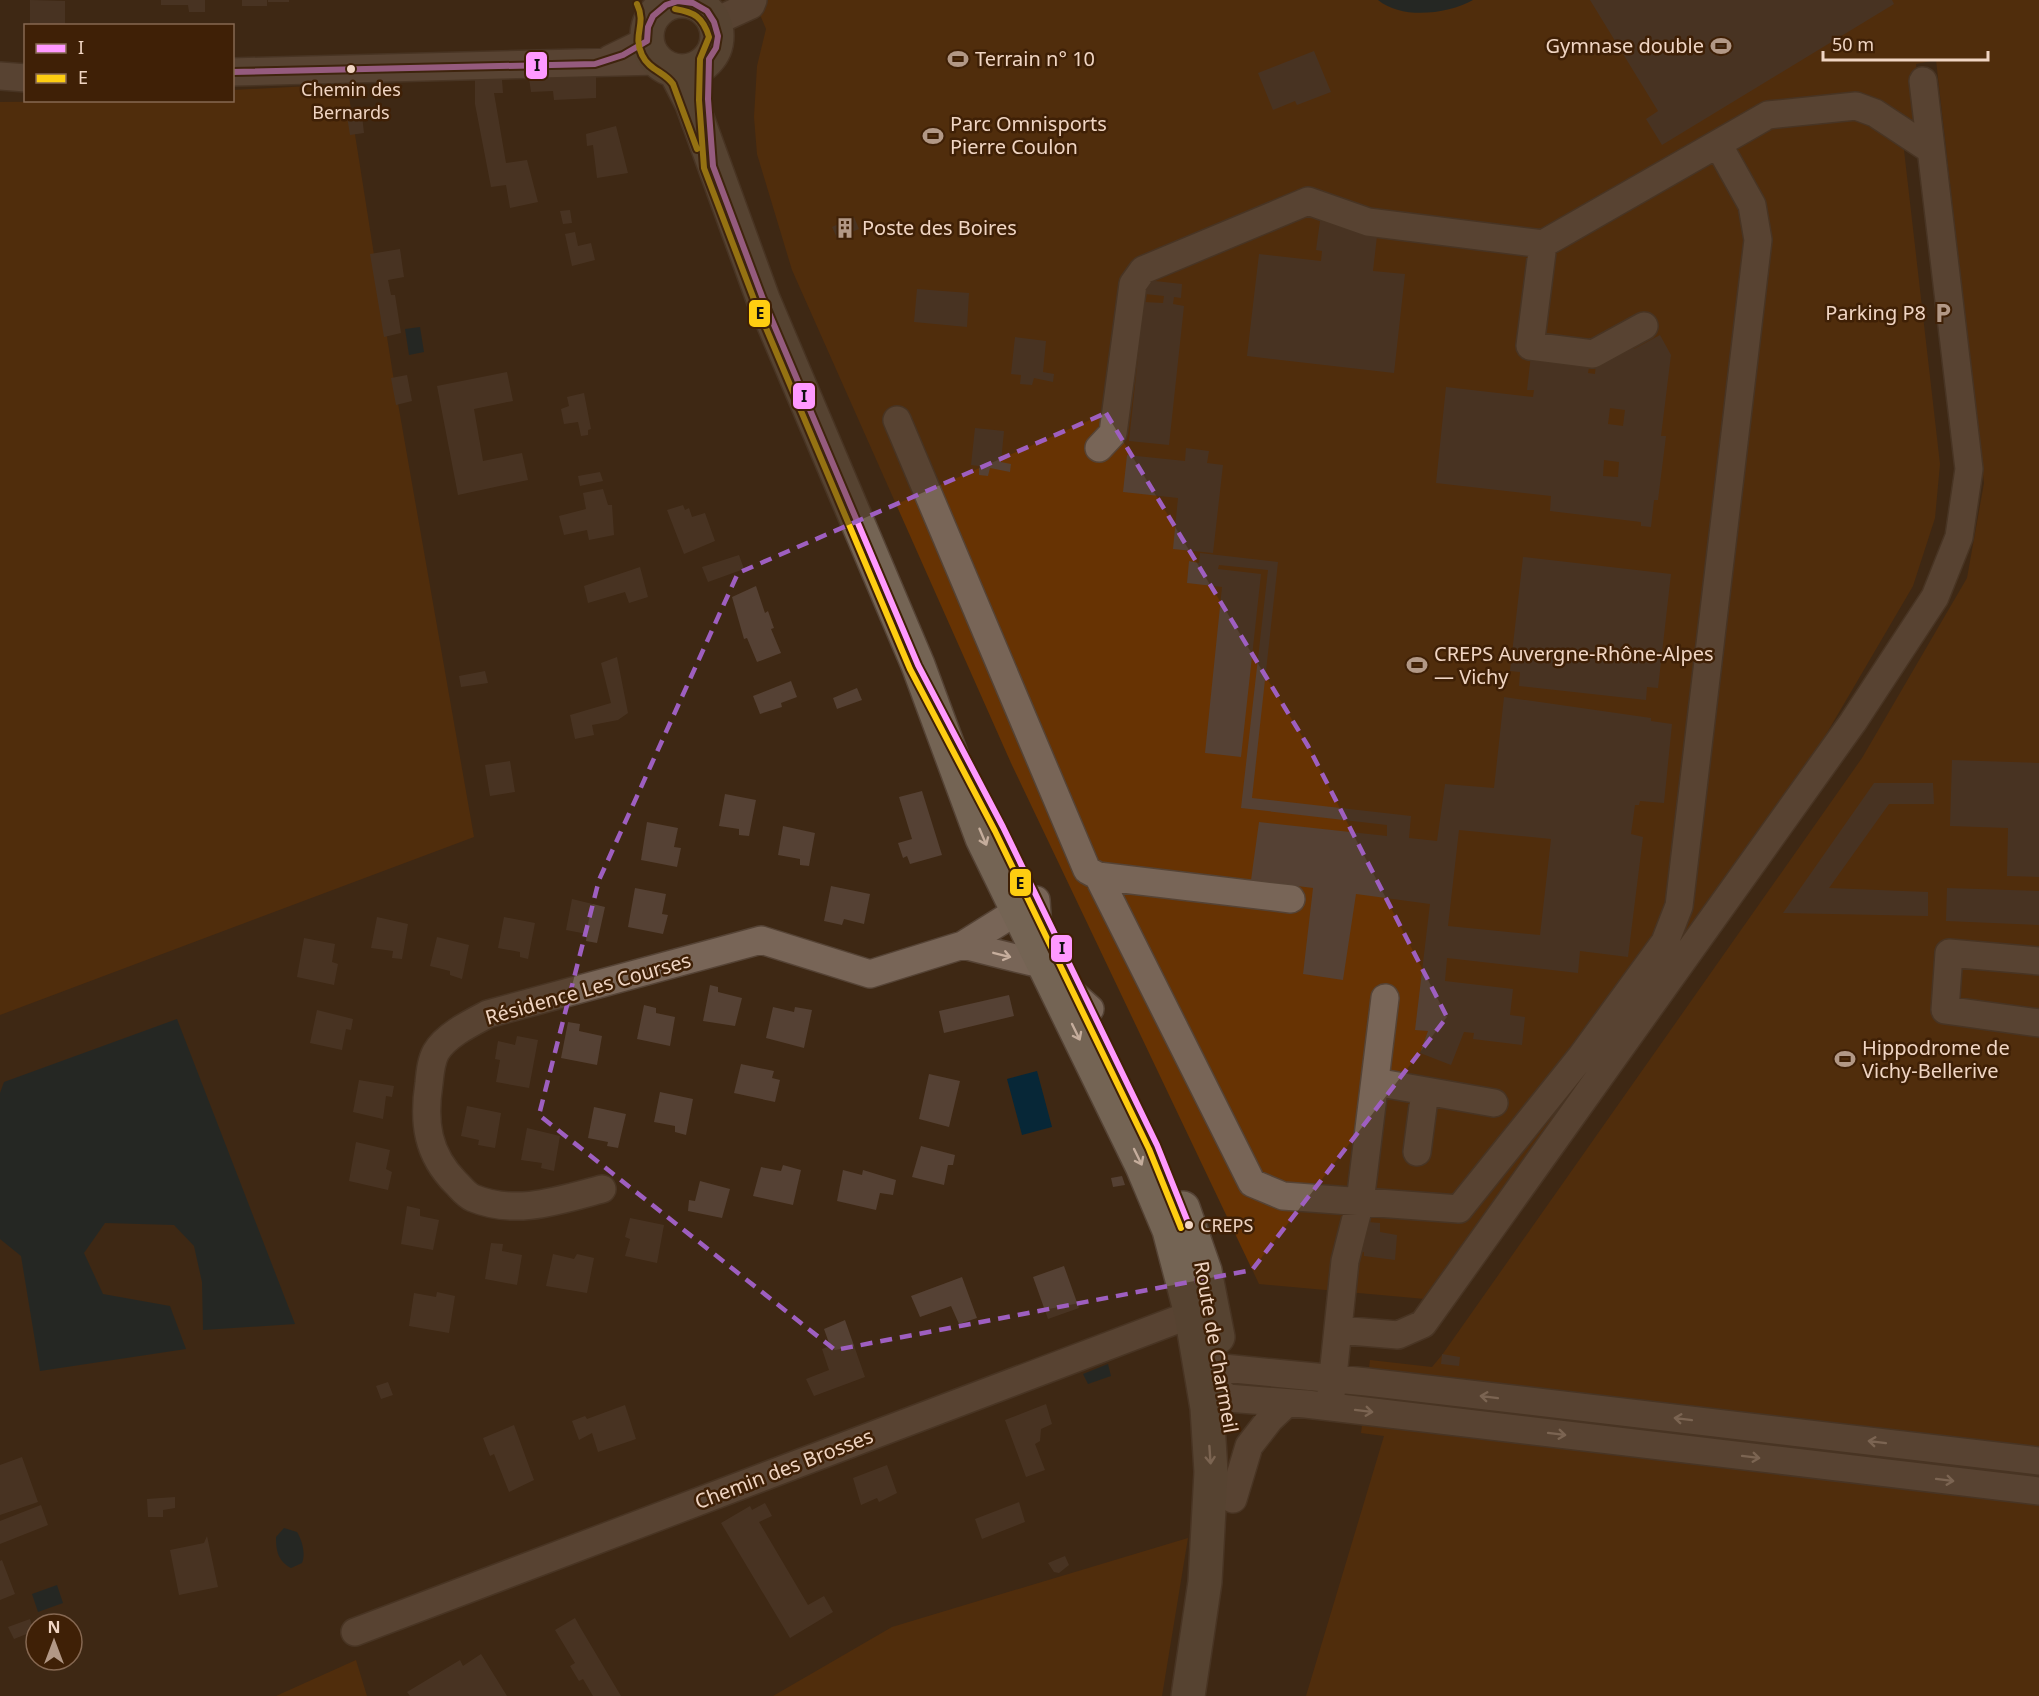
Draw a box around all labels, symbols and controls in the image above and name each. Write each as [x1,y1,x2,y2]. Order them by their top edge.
legend [24,24,234,102]
scale bar [1823,24,1988,62]
place label: Gymnase double [1545,32,1704,59]
text: 50 m [1832,32,1874,56]
sports icon: Gymnase double [1709,34,1733,58]
text: I [78,35,84,59]
place label: Terrain n° 10 [975,45,1095,72]
sports icon: Terrain n° 10 [946,47,970,71]
line badge: I [525,51,548,80]
text: I [534,54,540,76]
marker: Chemin des Bernards [345,63,357,75]
text: E [78,65,88,89]
place label: Chemin des Bernards [301,77,401,124]
place label: Parc Omnisports Pierre Coulon [950,110,1107,160]
sports icon: Parc Omnisports Pierre Coulon [921,124,945,148]
place label: Poste des Boires [862,214,1017,241]
building icon: Poste des Boires [833,216,857,240]
line badge: E [748,299,771,328]
place label: Parking P8 [1825,299,1926,326]
parking icon: Parking P8 [1931,301,1955,325]
text: E [756,302,765,324]
line badge: I [792,382,816,410]
text: I [801,385,807,407]
place label: CREPS Auvergne-Rhône-Alpes — Vichy [1434,640,1714,690]
sports icon: CREPS Auvergne-Rhône-Alpes — Vichy [1405,653,1429,677]
one-way arrow [977,828,989,846]
line badge: E [1009,868,1032,897]
text: E [1016,872,1025,894]
line badge: I [1050,934,1073,963]
text: I [1059,937,1065,959]
street label: Résidence Les Courses [482,946,694,1031]
one-way arrow [992,950,1011,961]
one-way arrow [1071,1022,1083,1040]
place label: Hippodrome de Vichy-Bellerive [1862,1034,2010,1084]
sports icon: Hippodrome de Vichy-Bellerive [1833,1047,1857,1071]
one-way arrow [1132,1147,1144,1165]
place label: CREPS [1200,1213,1253,1237]
marker: CREPS [1183,1219,1195,1231]
street label: Route de Charmeil [1188,1259,1245,1435]
one-way arrow [1480,1391,1500,1402]
one-way arrow [1353,1406,1373,1417]
one-way arrow [1673,1413,1693,1424]
street label: Chemin des Brosses [691,1422,877,1515]
one-way arrow [1547,1429,1567,1440]
one-way arrow [1867,1436,1887,1447]
one-way arrow [1205,1444,1216,1464]
one-way arrow [1741,1452,1761,1463]
one-way arrow [1934,1475,1954,1486]
north arrow [24,1612,84,1672]
text: N [47,1616,61,1638]

